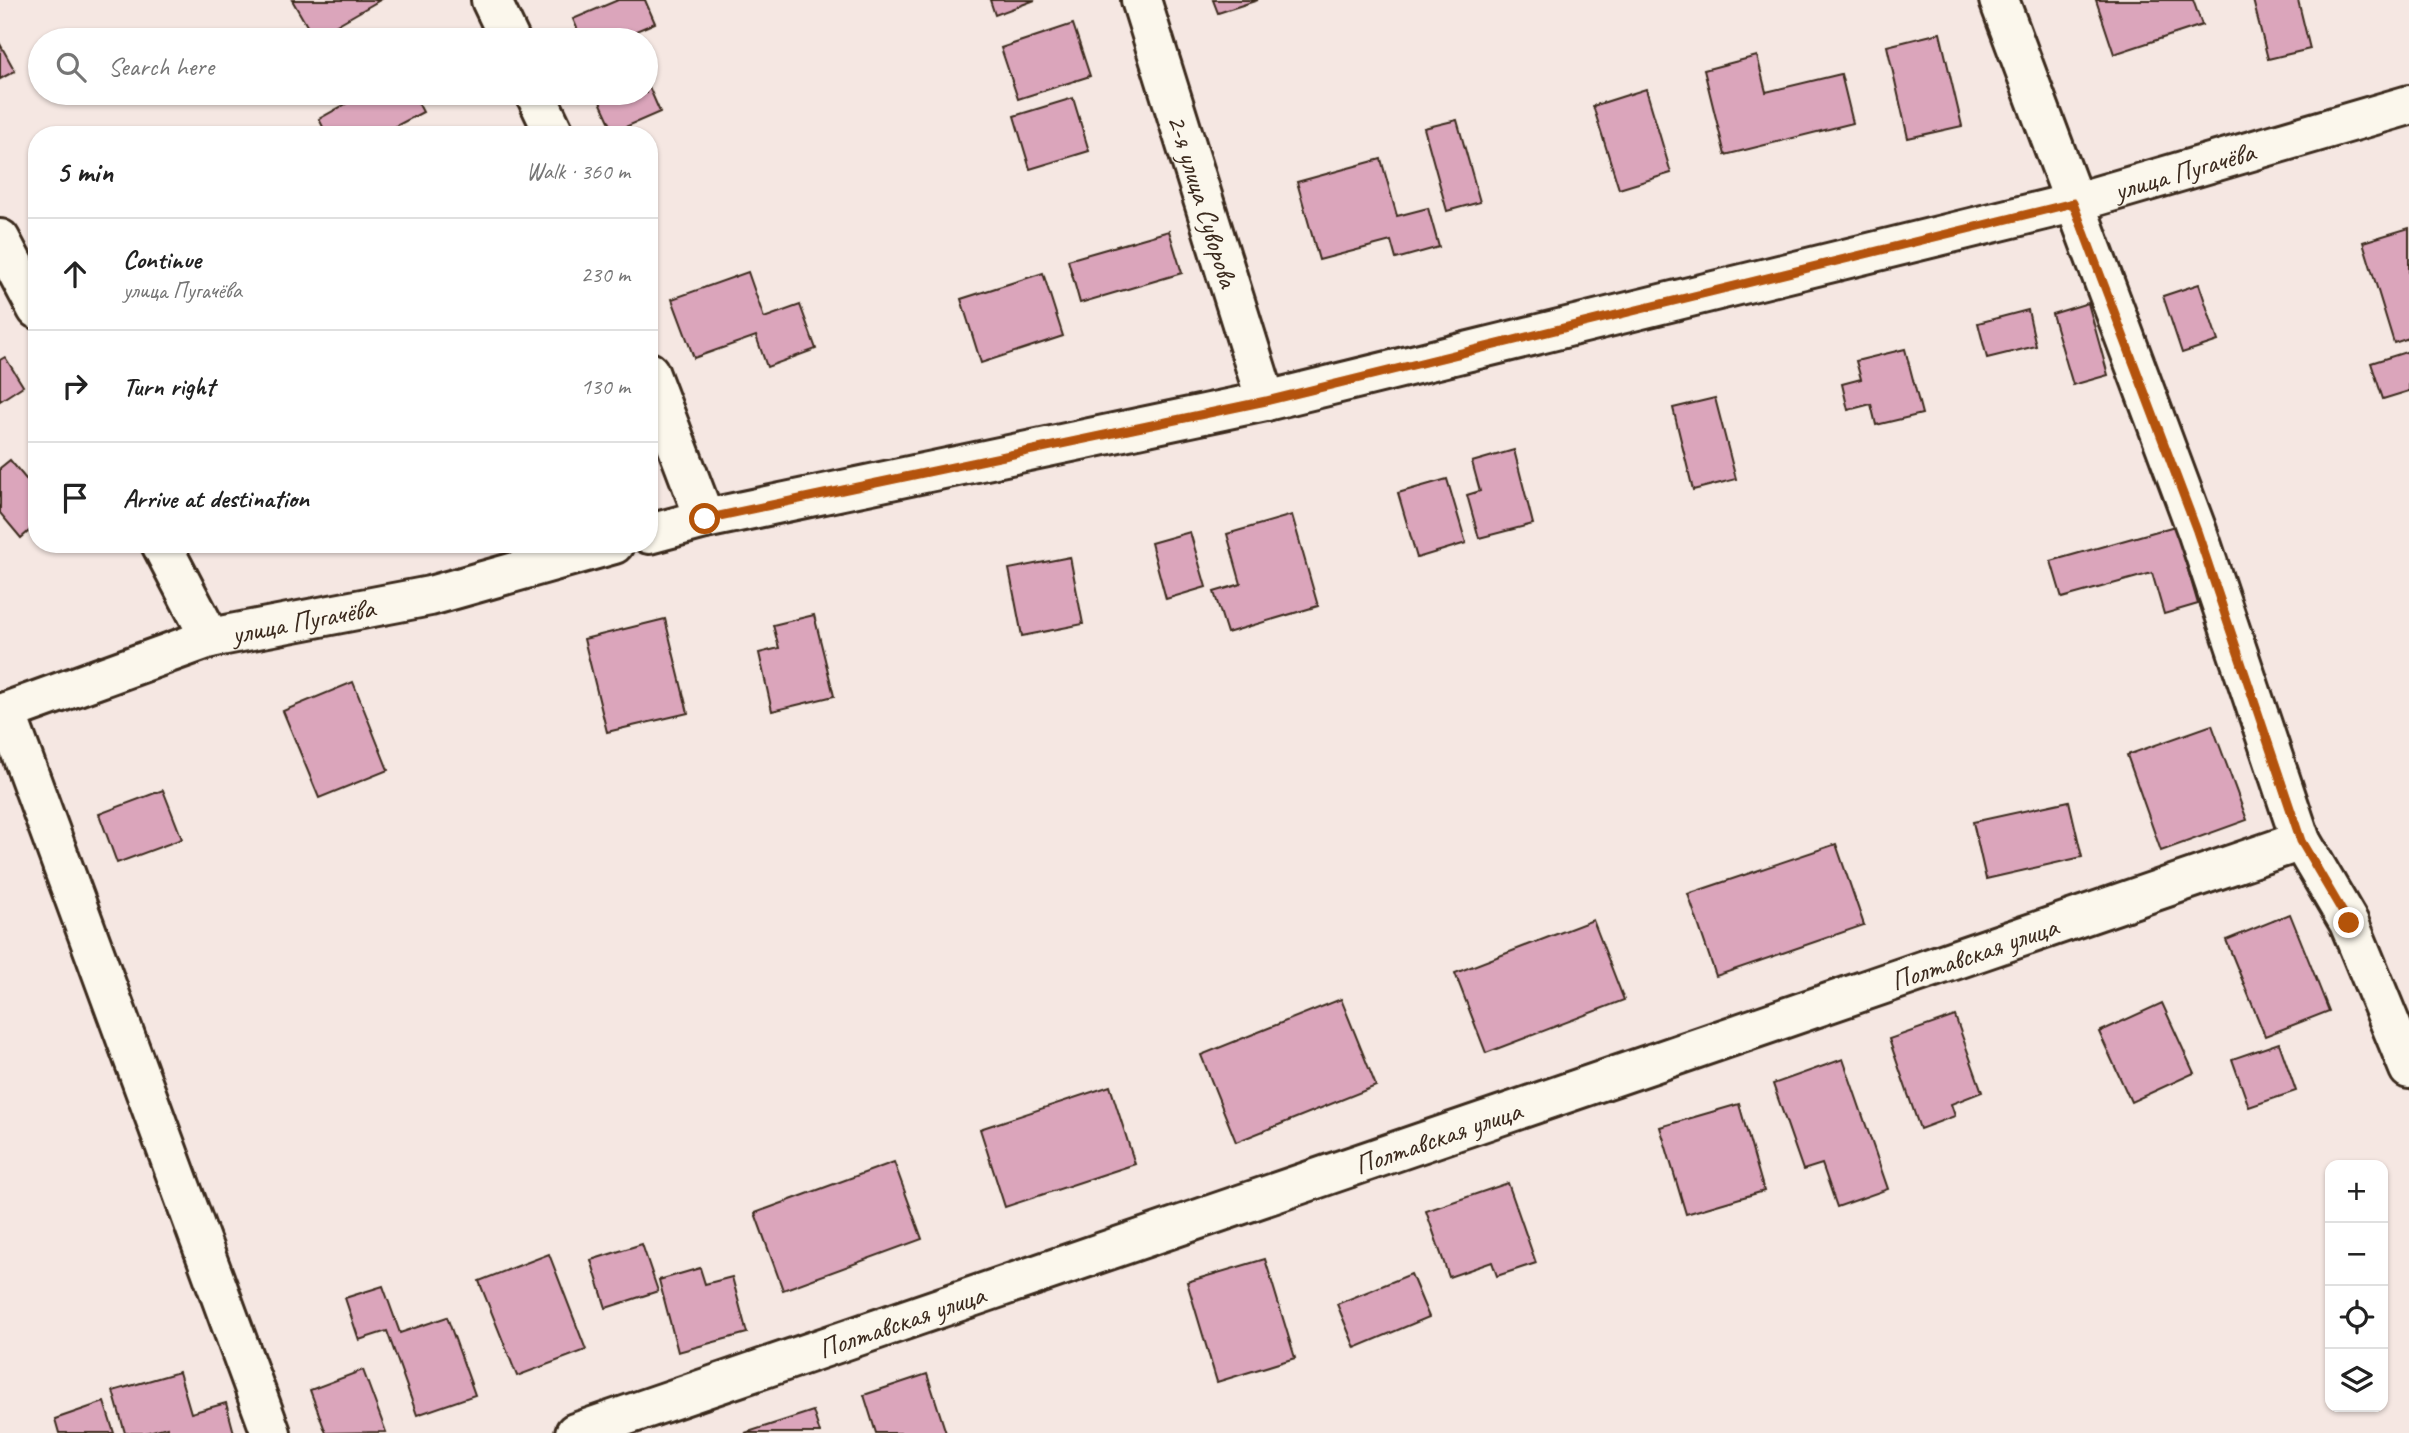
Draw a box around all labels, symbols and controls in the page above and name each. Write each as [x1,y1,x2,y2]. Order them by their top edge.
search box [28,28,658,105]
icon: search [52,48,90,86]
text: Search here [108,50,214,83]
street label: 2-я улица Суворова [1160,110,1247,293]
street label: улица Пугачёва [2108,133,2260,209]
text: 5 min [56,153,113,191]
text: Walk · 360 m [526,157,630,186]
text: Continue [123,243,201,276]
icon: ahead [56,255,94,293]
text: 230 m [581,260,630,289]
text: улица Пугачёва [123,276,242,305]
icon: right [56,367,94,405]
text: Turn right [123,370,214,403]
text: 130 m [581,372,630,401]
icon: arrive [56,479,94,517]
text: Arrive at destination [123,482,309,515]
route start [689,503,720,534]
street label: улица Пугачёва [227,590,379,652]
route end [2333,907,2364,938]
street label: Полтавская улица [1886,908,2064,998]
street label: Полтавская улица [1350,1092,1528,1182]
map controls [2325,1160,2388,1412]
button: + [2325,1160,2388,1223]
button: − [2325,1223,2388,1286]
street label: Полтавская улица [813,1276,991,1366]
button: locate [2325,1286,2388,1349]
button: layers [2325,1349,2388,1412]

